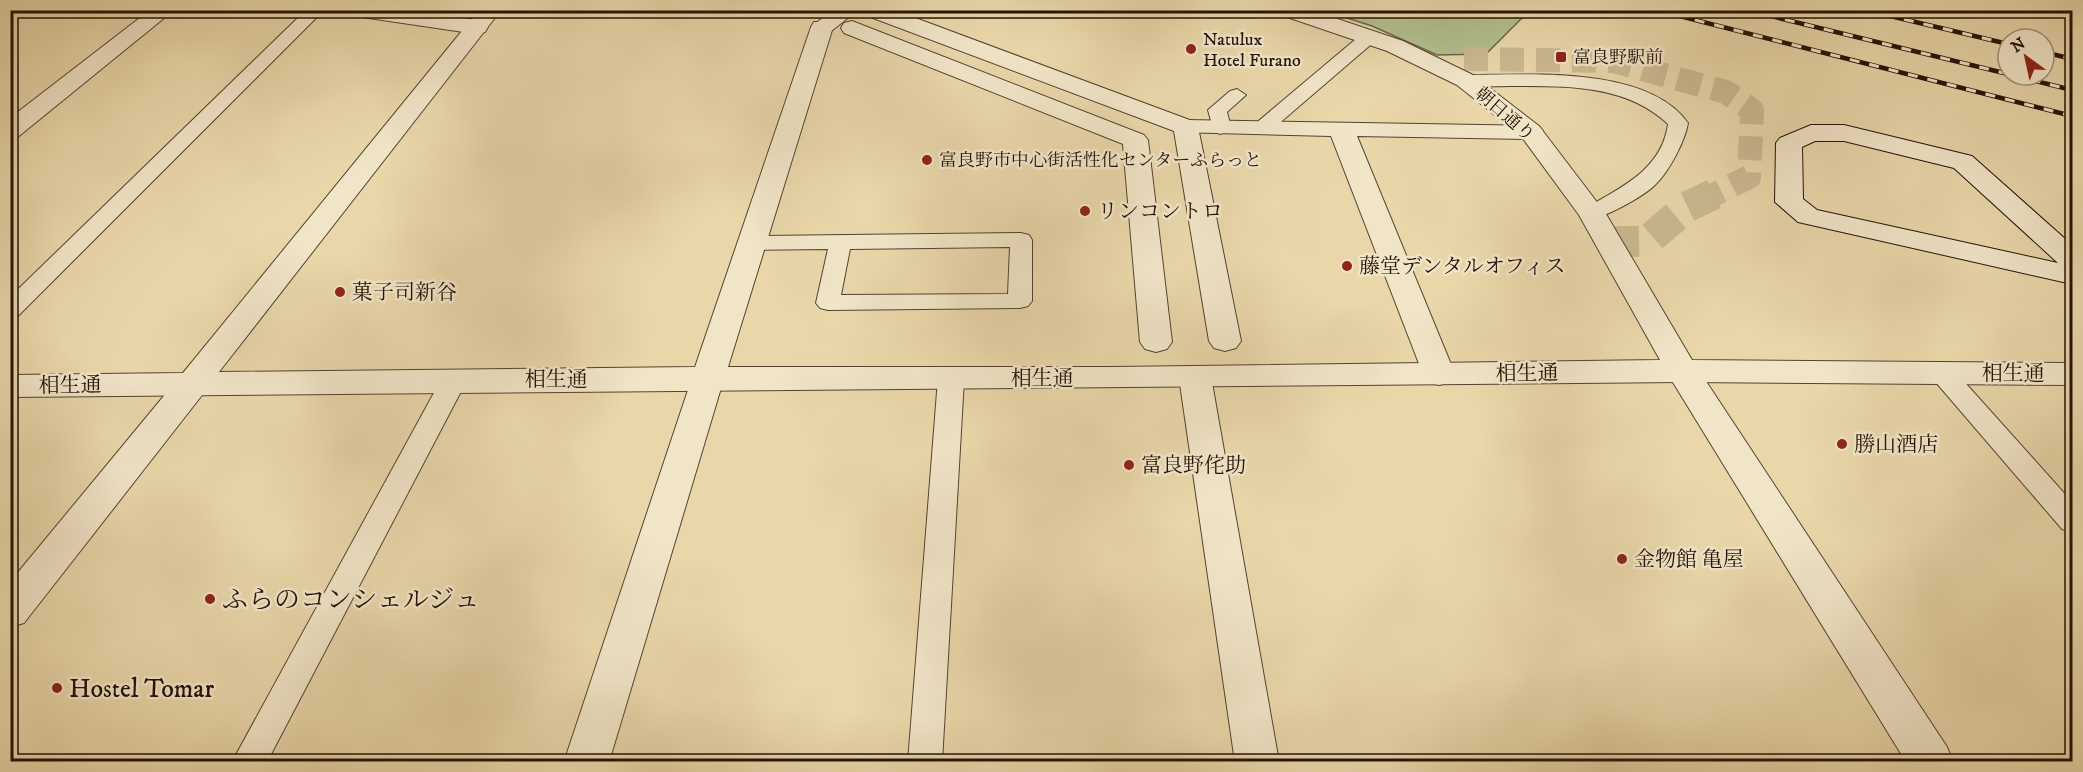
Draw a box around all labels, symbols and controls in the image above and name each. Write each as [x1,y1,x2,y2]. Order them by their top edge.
north arrow [1996,27,2056,87]
place label: Natulux Hotel Furano [1203,29,1301,72]
text: N [2007,33,2029,57]
marker: Natulux Hotel Furano [1184,42,1198,56]
place label: 富良野駅前 [1573,47,1663,69]
marker: 富良野駅前 [1554,50,1568,64]
street label: 朝日通り [1470,83,1539,147]
place label: 富良野市中心街活性化センターふらっと [939,150,1262,172]
marker: 富良野市中心街活性化センターふらっと [920,153,934,167]
place label: リンコントロ [1097,199,1223,225]
marker: リンコントロ [1078,204,1092,218]
place label: 藤堂デンタルオフィス [1359,254,1565,280]
marker: 藤堂デンタルオフィス [1340,259,1354,273]
place label: 菓子司新谷 [352,280,457,306]
marker: 菓子司新谷 [333,285,347,299]
street label: 相生通 [1495,360,1559,388]
street label: 相生通 [1982,361,2045,387]
street label: 相生通 [1011,366,1074,392]
street label: 相生通 [525,367,588,393]
street label: 相生通 [38,372,102,400]
place label: 勝山酒店 [1854,432,1938,458]
marker: 勝山酒店 [1835,437,1849,451]
place label: 富良野侘助 [1141,453,1246,479]
marker: 富良野侘助 [1122,458,1136,472]
place label: 金物館 亀屋 [1634,547,1744,573]
marker: 金物館 亀屋 [1615,552,1629,566]
place label: ふらのコンシェルジュ [222,584,480,617]
marker: ふらのコンシェルジュ [203,592,217,606]
place label: Hostel Tomar [69,673,214,706]
marker: Hostel Tomar [50,681,64,695]

